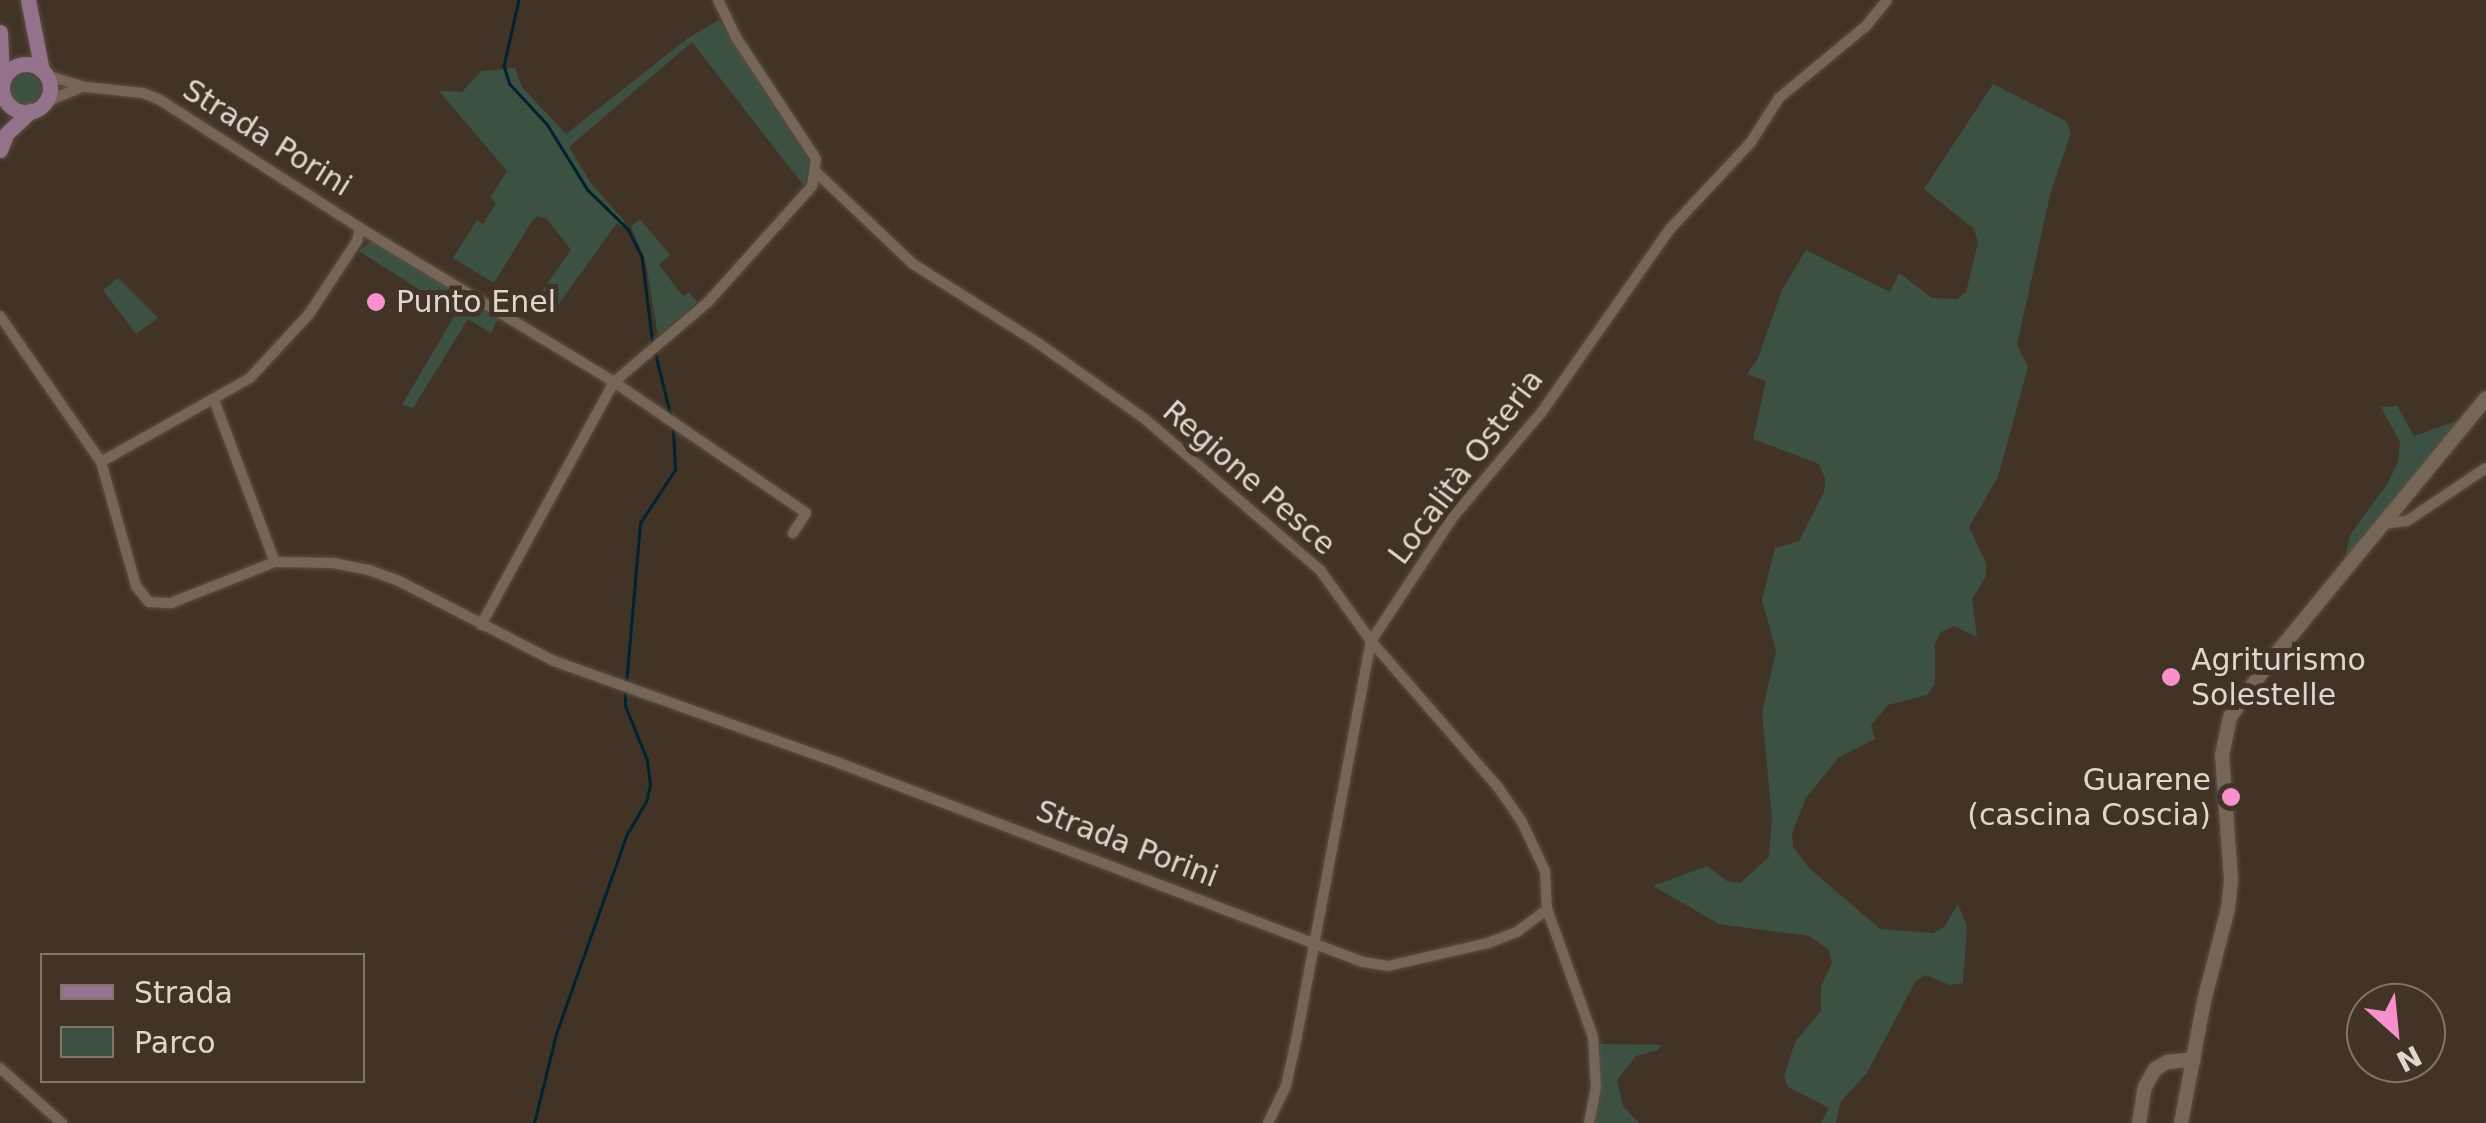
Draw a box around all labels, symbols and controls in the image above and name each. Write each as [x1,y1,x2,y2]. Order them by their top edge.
street label: Strada Porini [176,72,358,204]
place label: Punto Enel [396,284,556,320]
marker: Punto Enel [365,291,387,313]
street label: Località Osteria [1381,363,1551,571]
street label: Regione Pesce [1155,393,1343,563]
place label: Agriturismo Solestelle [2191,642,2366,712]
marker: Agriturismo Solestelle [2160,666,2182,688]
place label: Guarene (cascina Coscia) [1967,762,2211,832]
marker: Guarene (cascina Coscia) [2220,786,2242,808]
street label: Strada Porini [1031,793,1223,895]
legend [40,953,365,1083]
text: Strada [134,975,233,1010]
north arrow [2346,983,2446,1083]
text: Parco [134,1025,216,1060]
text: N [2391,1038,2427,1078]

